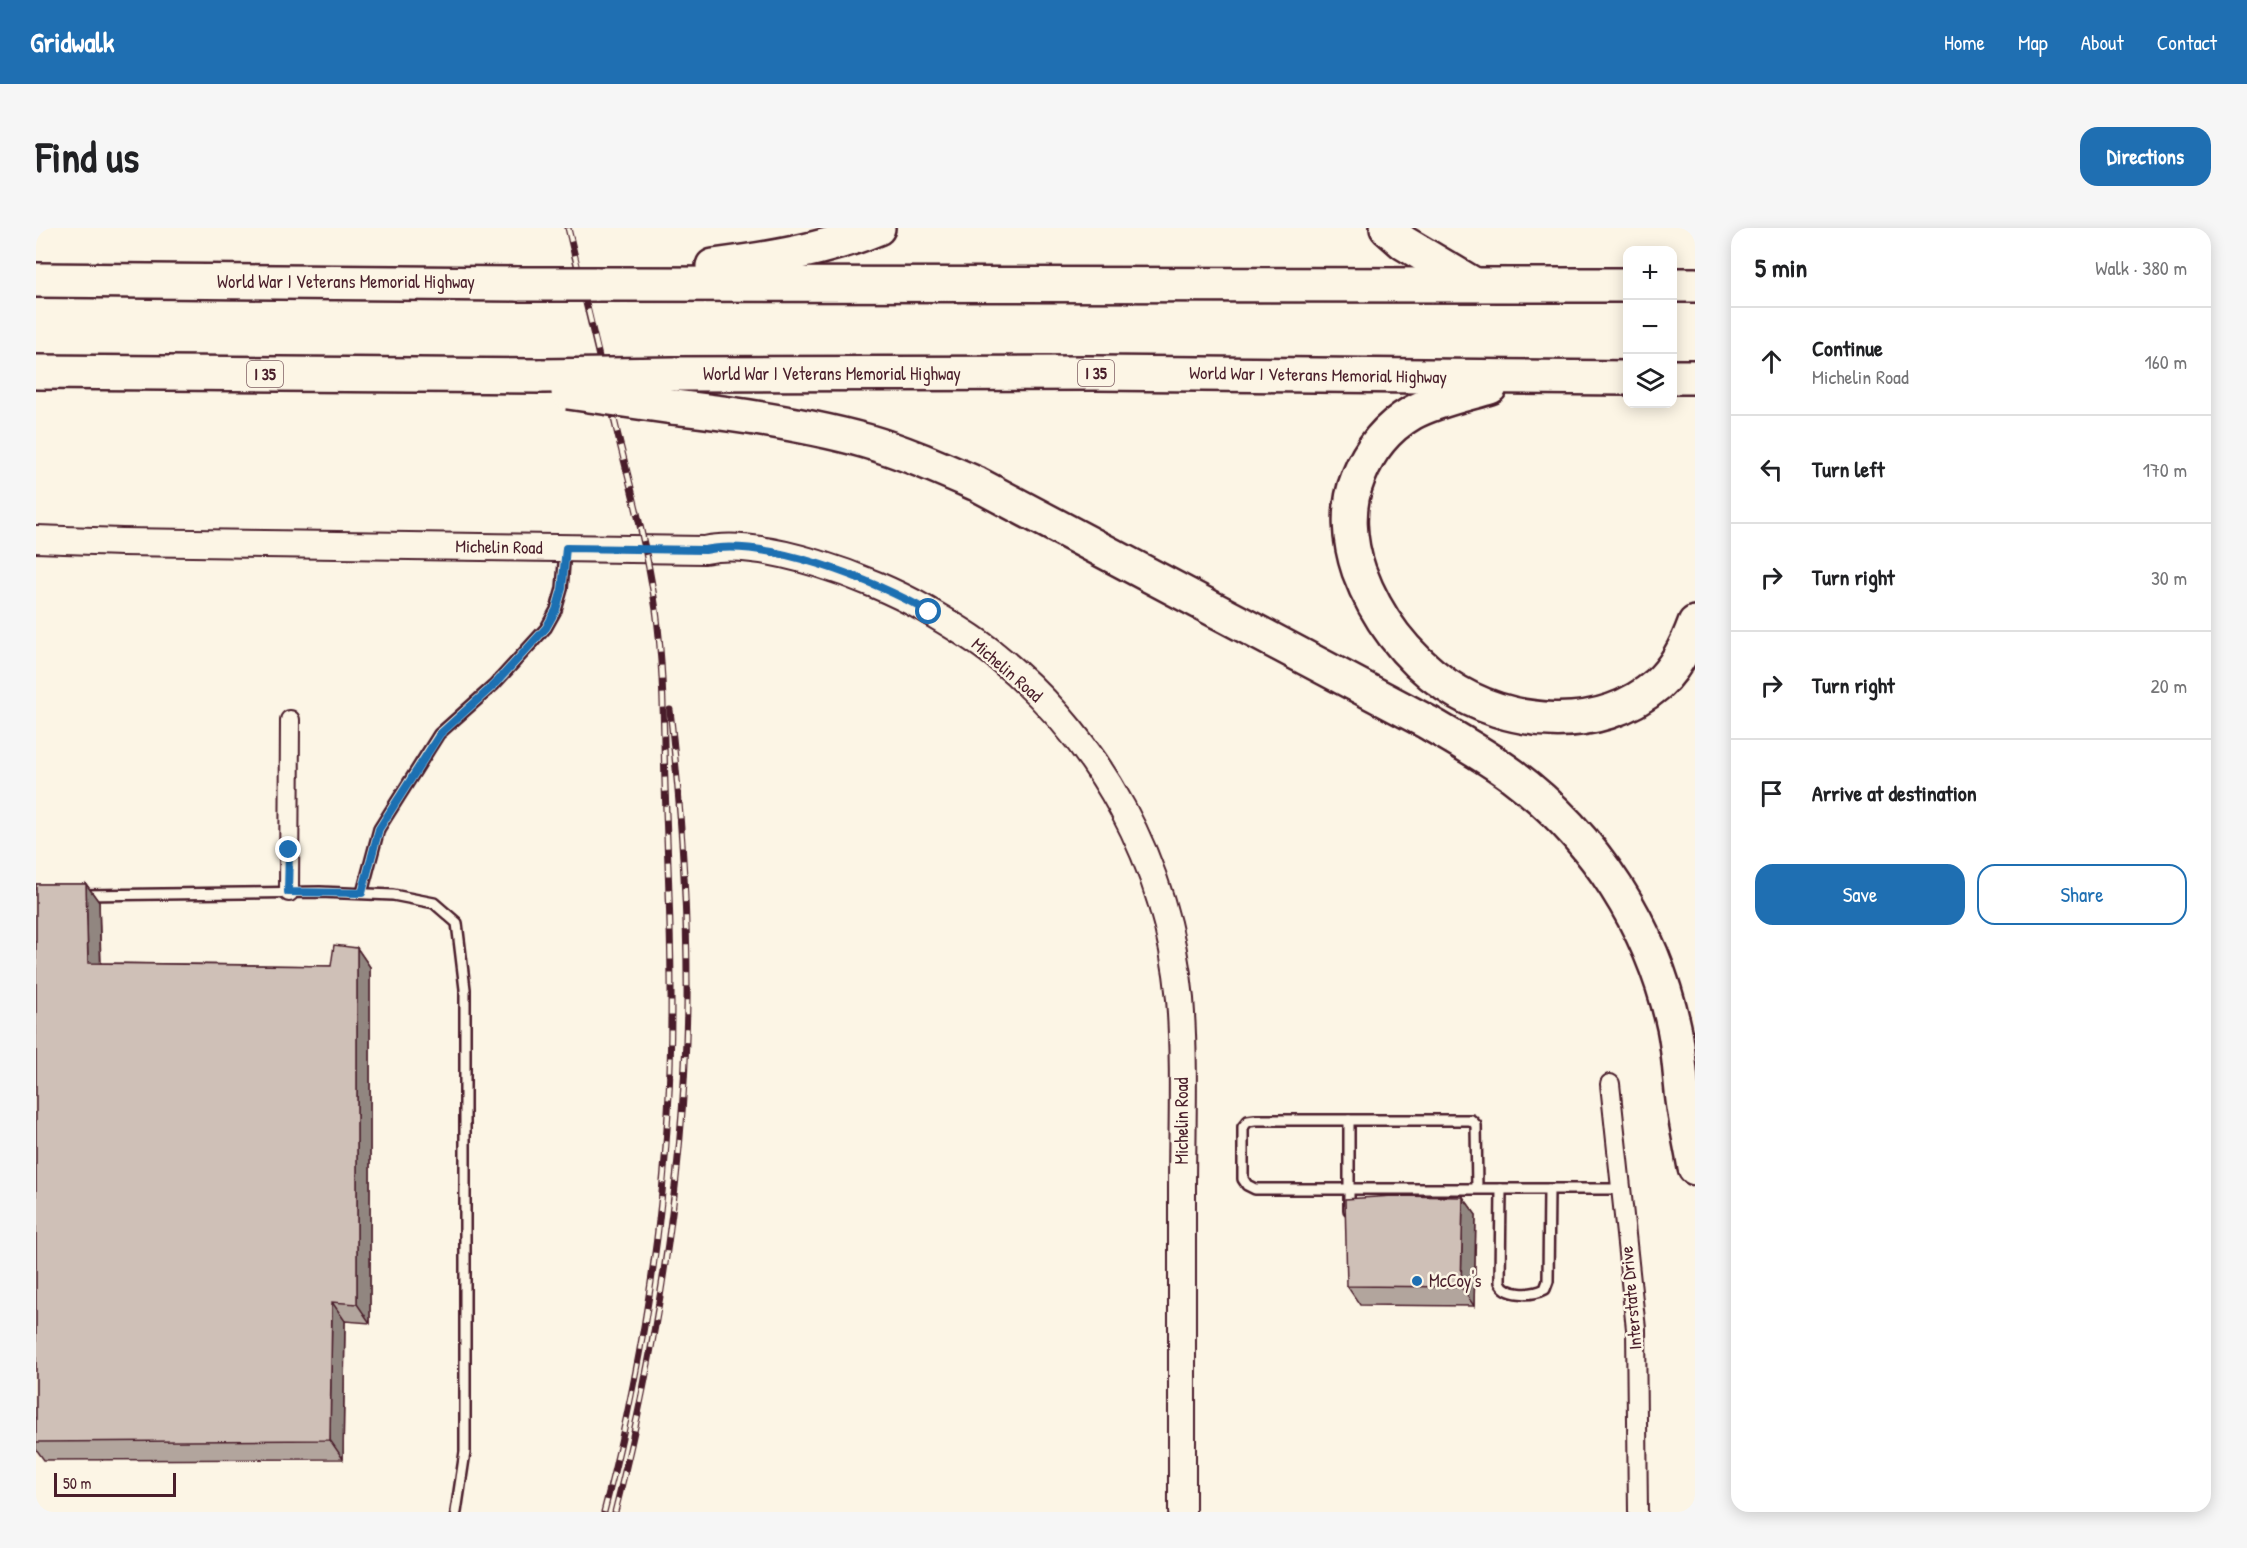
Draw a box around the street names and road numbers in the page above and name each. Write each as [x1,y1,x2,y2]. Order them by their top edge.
street label: World War I Veterans Memorial Highway [217,269,475,294]
road number: I 35 [1078,360,1114,386]
street label: World War I Veterans Memorial Highway [1189,360,1448,389]
road number: I 35 [247,361,283,387]
street label: World War I Veterans Memorial Highway [703,361,961,386]
street label: Michelin Road [455,533,543,560]
street label: Michelin Road [966,632,1048,708]
street label: Michelin Road [1169,1077,1194,1165]
street label: Interstate Drive [1614,1245,1647,1351]

